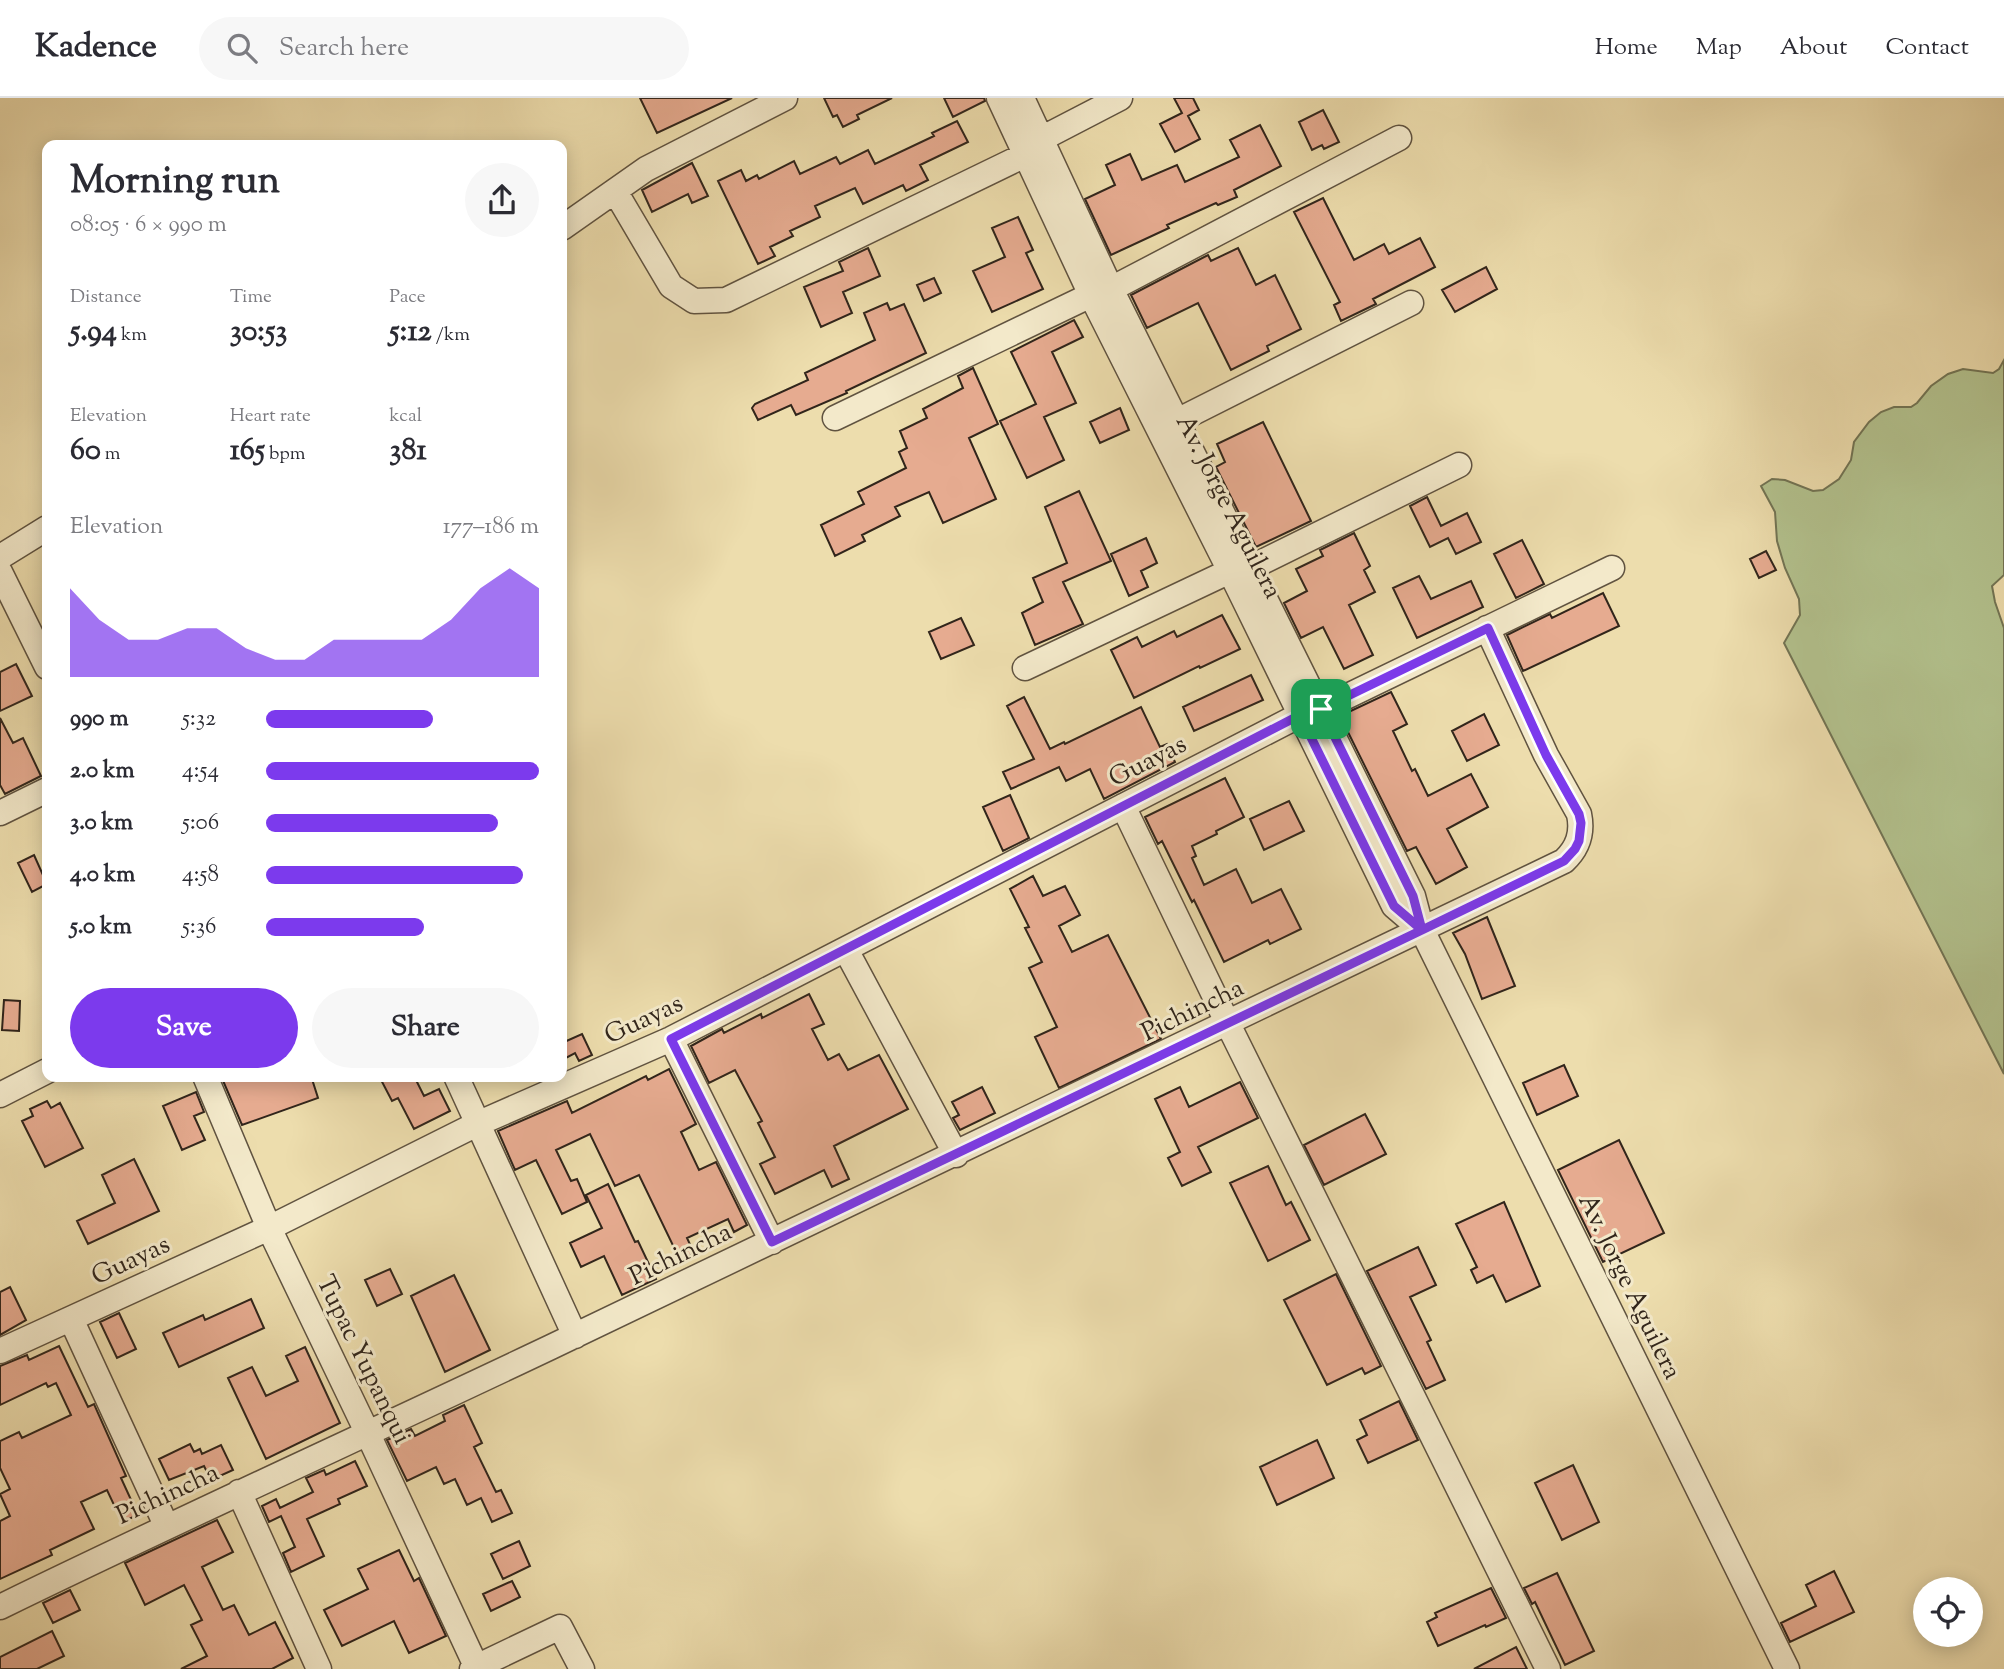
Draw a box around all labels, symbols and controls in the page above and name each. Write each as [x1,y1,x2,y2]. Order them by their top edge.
search box [199,17,689,80]
text: Kadence [35,24,157,72]
icon: search [223,29,261,67]
text: Search here [279,30,409,67]
text: Home [1595,31,1658,65]
text: Map [1696,31,1742,65]
text: About [1780,31,1847,65]
text: Contact [1885,31,1969,65]
text: Morning run [70,156,280,210]
button: share [465,163,539,237]
text: 08:05 · 6 × 990 m [70,209,227,242]
text: Distance [70,284,142,311]
text: Time [230,284,272,311]
text: Pace [389,284,426,311]
text: 5.94 [70,311,117,354]
text: 30:53 [230,311,287,354]
text: 5:12 [389,311,432,354]
text: km [117,322,147,349]
text: /km [432,322,470,349]
text: Elevation [70,403,147,430]
text: Heart rate [230,403,311,430]
text: kcal [389,403,422,430]
street label: Av. Jorge Aguilera [1165,409,1290,606]
text: 60 [70,430,101,473]
text: 165 [230,430,265,473]
text: 381 [389,430,427,473]
text: m [101,441,121,468]
text: bpm [265,441,306,468]
text: Elevation [70,511,163,544]
text: 177–186 m [443,511,539,544]
pin [1291,679,1351,739]
icon: arrive [1302,690,1340,728]
text: 990 m [70,703,128,736]
text: 5:32 [182,703,216,736]
street label: Guayas [1103,727,1194,798]
text: 2.0 km [70,755,135,788]
text: 4:54 [182,755,219,788]
text: 3.0 km [70,807,133,840]
text: 5:06 [182,807,219,840]
text: 4.0 km [70,859,135,892]
text: 4:58 [182,859,219,892]
text: 5.0 km [70,911,132,944]
text: 5:36 [182,911,216,944]
street label: Pichincha [1136,971,1251,1052]
street label: Guayas [599,986,690,1055]
button: Save [70,988,298,1068]
button: Share [312,988,539,1068]
street label: Av. Jorge Aguilera [1568,1188,1690,1386]
street label: Pichincha [624,1215,739,1296]
street label: Guayas [86,1227,177,1296]
street label: Tupac Yupanqui [306,1269,420,1451]
street label: Pichincha [110,1455,226,1535]
map controls [1913,1577,1983,1647]
button: locate [1913,1577,1983,1647]

